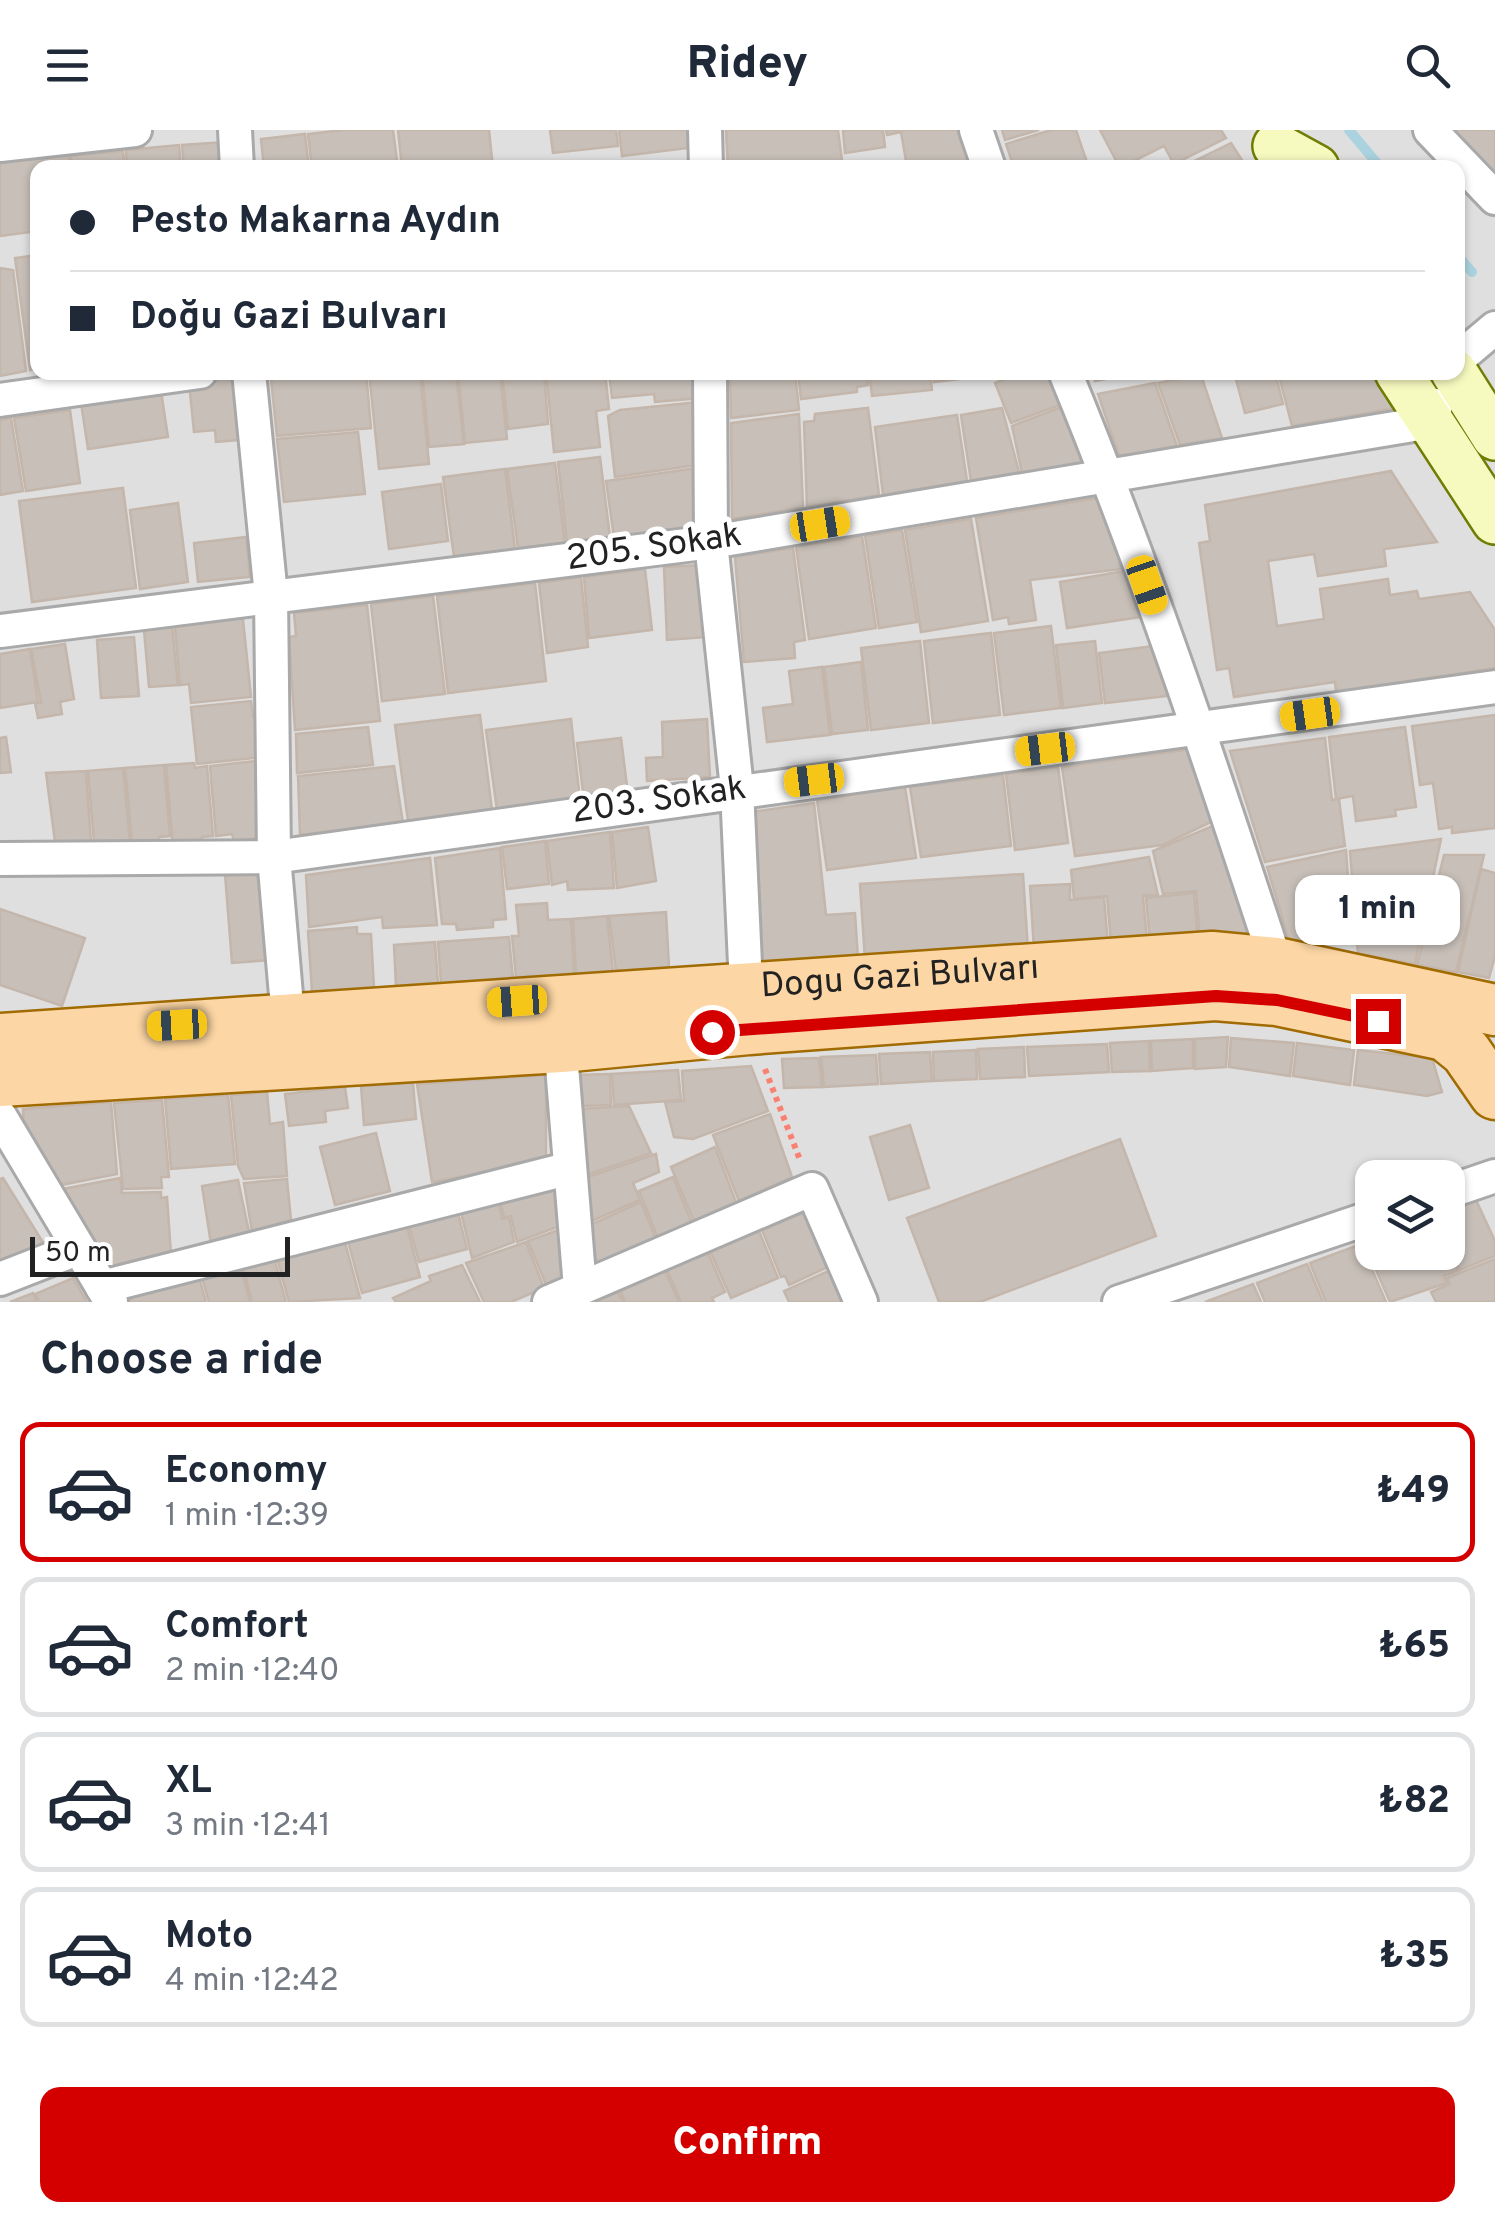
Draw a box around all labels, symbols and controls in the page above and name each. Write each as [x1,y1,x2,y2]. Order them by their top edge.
text: Ridey [687,37,808,94]
icon: menu [40,38,95,93]
icon: search [1400,38,1455,93]
text: Pesto Makarna Aydın [130,198,501,247]
text: Doğu Gazi Bulvarı [130,294,448,343]
car [788,504,852,544]
street label: 205. Sokak [564,514,744,582]
car [1123,552,1171,618]
car [1278,695,1342,733]
car [1013,730,1077,768]
car [782,761,846,799]
street label: 203. Sokak [569,767,749,835]
callout: 1 min [1296,876,1460,946]
text: 1 min [1338,890,1417,930]
street label: Dogu Gazi Bulvarı [759,947,1041,1009]
car [486,984,548,1018]
route end [1356,999,1401,1044]
car [146,1008,208,1042]
route start [690,1010,735,1055]
map controls [1355,1160,1465,1270]
button: layers [1355,1160,1465,1270]
scale bar [30,1232,290,1276]
text: 50 m [45,1236,111,1272]
text: Choose a ride [40,1333,323,1390]
icon: car [45,1447,135,1537]
text: Economy [165,1448,327,1497]
text: ₺49 [1376,1468,1450,1517]
text: 1 min · 12:39 [165,1497,329,1537]
icon: car [45,1602,135,1692]
text: Comfort [165,1603,309,1652]
text: ₺65 [1378,1623,1450,1672]
text: 2 min · 12:40 [165,1652,340,1692]
icon: car [45,1757,135,1847]
text: XL [165,1758,212,1807]
text: ₺82 [1378,1778,1450,1827]
text: 3 min · 12:41 [165,1807,331,1847]
icon: car [45,1912,135,2002]
text: Moto [165,1913,253,1962]
text: ₺35 [1379,1933,1450,1982]
text: 4 min · 12:42 [165,1962,339,2002]
button: Confirm [40,2087,1455,2202]

